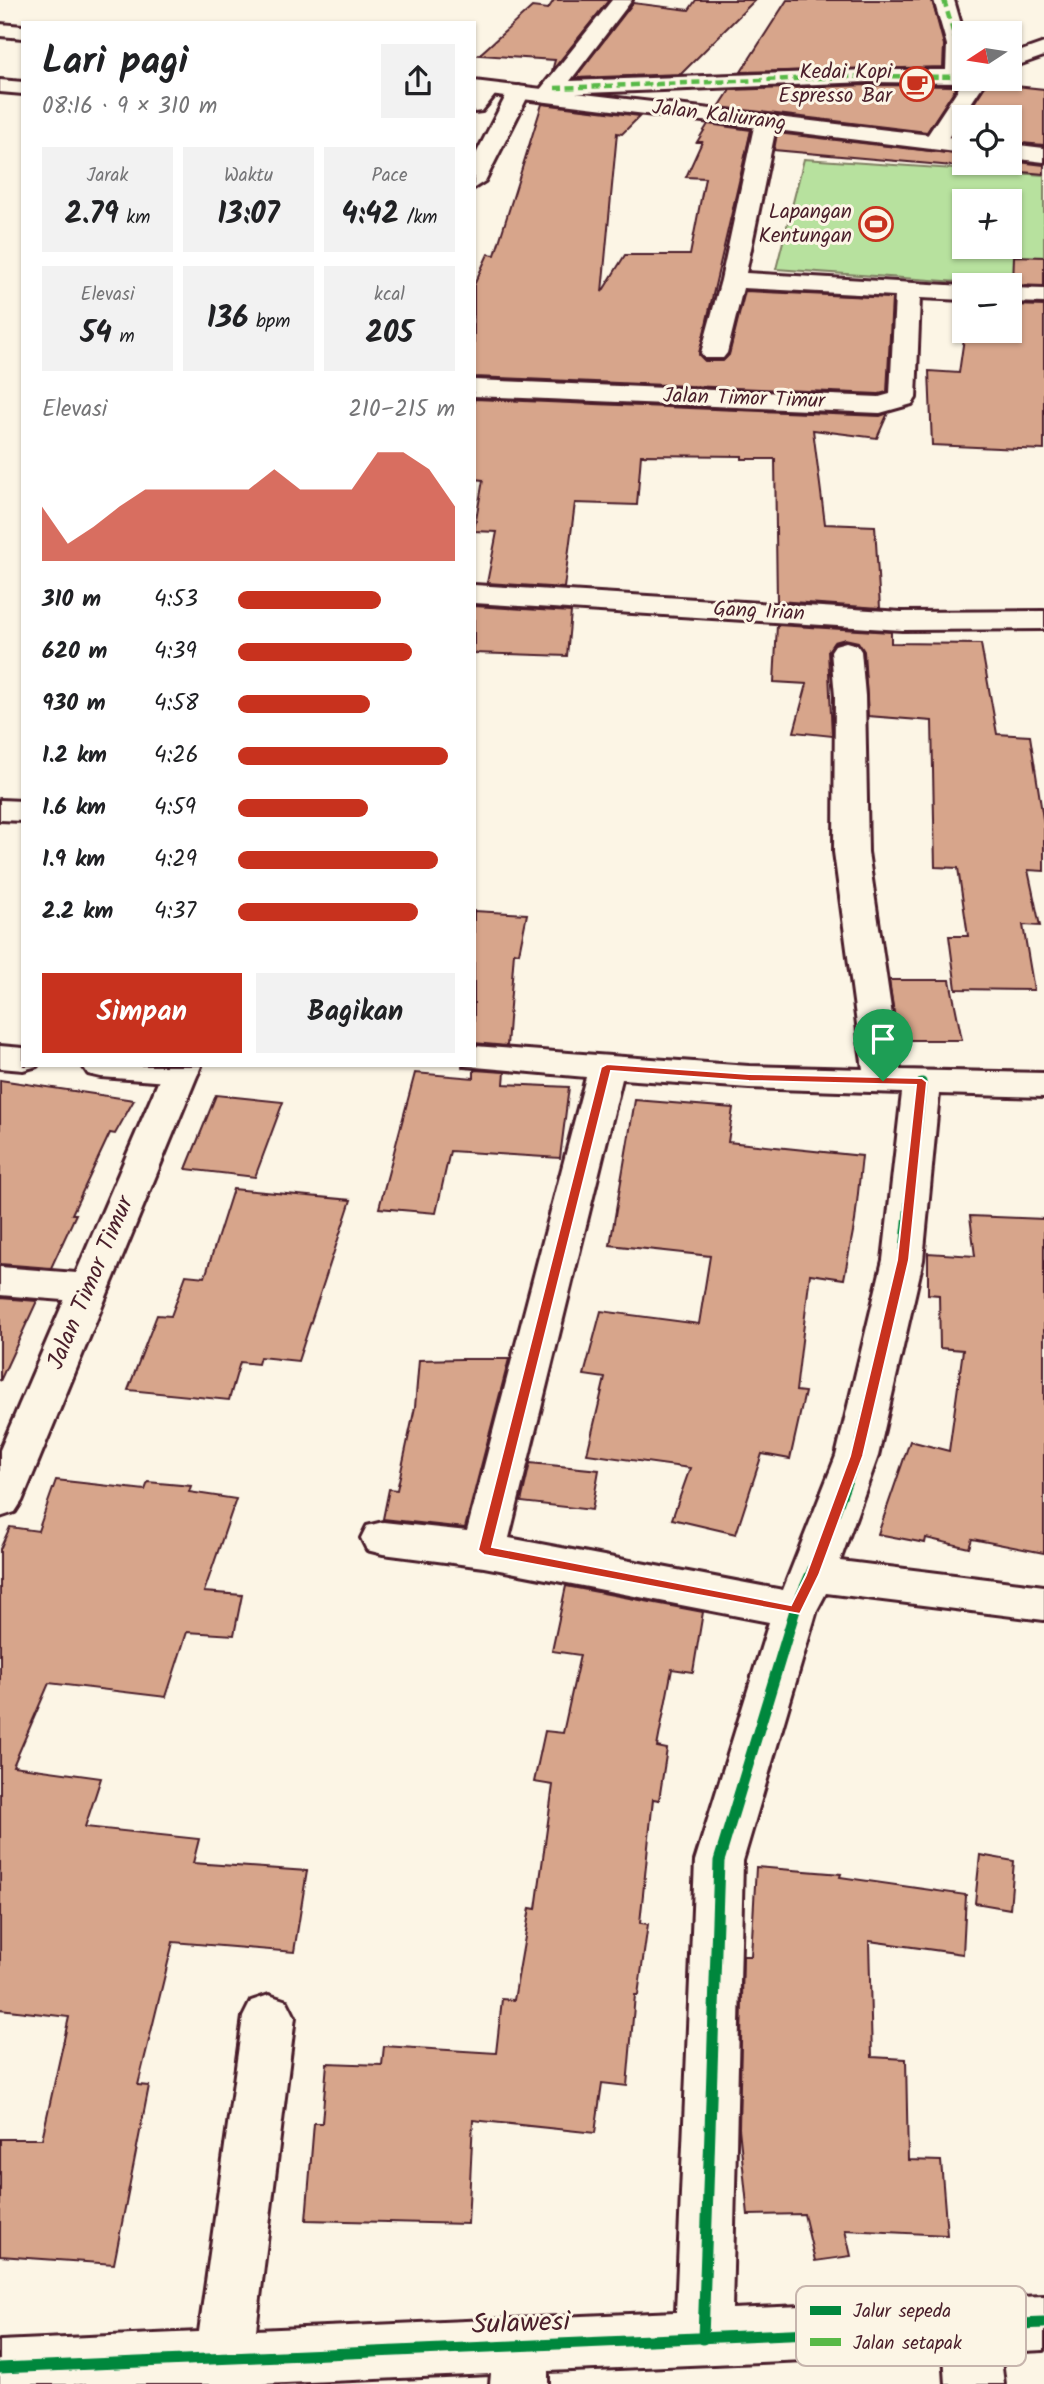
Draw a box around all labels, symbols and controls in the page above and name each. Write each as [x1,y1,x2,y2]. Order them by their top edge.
north arrow [952,21,1022,91]
map controls [952,21,1022,343]
text: Lari pagi [42,33,188,93]
button: share [381,44,455,118]
place label: Kedai Kopi Espresso Bar [778,56,893,113]
cafe icon: Kedai Kopi Espresso Bar [898,65,936,103]
text: 08:16 · 9 × 310 m [42,89,217,125]
street label: Jalan Kaliurang [650,91,788,141]
button: locate [952,105,1022,175]
text: Jarak [87,161,128,191]
text: Waktu [224,161,273,191]
text: Pace [371,161,408,191]
button: + [952,189,1022,259]
text: 2.79 [65,191,119,239]
text: 13:07 [217,191,280,239]
text: 4:42 [342,191,399,239]
place label: Lapangan Kentungan [759,196,852,253]
text: km [119,203,150,233]
text: /km [399,203,437,233]
sports icon: Lapangan Kentungan [857,205,895,243]
button: − [952,273,1022,343]
text: Elevasi [81,280,134,310]
text: kcal [374,280,405,310]
text: 136 [207,295,248,343]
text: bpm [248,307,290,337]
text: 54 [80,310,112,358]
text: 205 [365,310,414,358]
text: m [112,322,135,352]
street label: Jalan Timor Timur [662,380,827,418]
text: Elevasi [42,392,107,428]
text: 210–215 m [348,392,455,428]
text: 310 m [42,582,101,618]
text: 4:53 [154,582,198,618]
street label: Gang Irian [712,593,806,631]
text: 620 m [42,634,107,670]
text: 4:39 [154,634,197,670]
text: 930 m [42,686,106,722]
text: 4:58 [154,686,199,722]
text: 1.2 km [42,738,107,774]
text: 4:26 [154,738,198,774]
text: 1.6 km [42,790,106,826]
text: 4:59 [154,790,196,826]
text: 1.9 km [42,842,105,878]
text: 4:29 [154,842,197,878]
text: 2.2 km [42,894,113,930]
text: 4:37 [154,894,196,930]
button: Simpan [42,973,242,1053]
button: Bagikan [256,973,455,1053]
pin [853,1009,913,1081]
icon: arrive [864,1020,902,1058]
street label: Jalan Timor Timur [37,1188,146,1376]
legend [796,2286,1026,2366]
text: Jalur sepeda [853,2297,951,2327]
street label: Sulawesi [471,2300,572,2348]
text: Jalan setapak [853,2329,962,2359]

